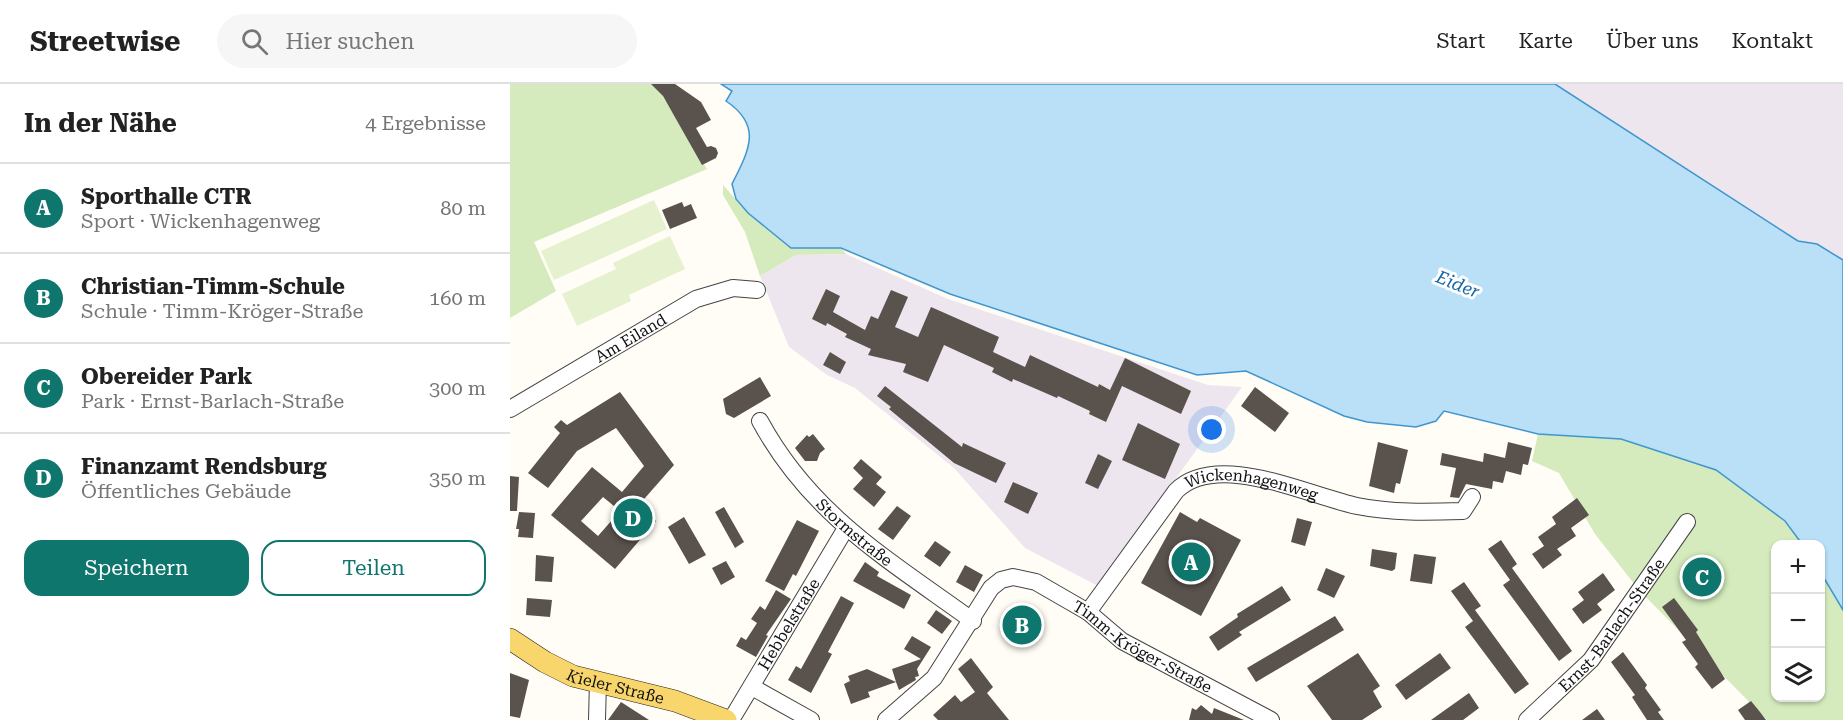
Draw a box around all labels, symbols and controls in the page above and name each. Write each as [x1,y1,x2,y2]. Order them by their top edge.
search box [217,14,637,68]
text: Streetwise [30,25,181,58]
icon: search [238,25,271,58]
text: Hier suchen [286,29,414,54]
text: Start [1437,29,1485,53]
text: Karte [1518,29,1573,53]
text: Über uns [1606,29,1698,53]
text: Kontakt [1731,29,1813,53]
text: In der Nähe [24,108,177,138]
text: 4 Ergebnisse [365,111,486,135]
text: Sporthalle CTR [81,184,252,209]
text: A [36,196,51,220]
text: 80 m [440,196,486,220]
text: Sport · Wickenhagenweg [81,209,320,233]
water label: Eider [1432,265,1483,302]
text: Christian-Timm-Schule [81,274,345,299]
text: B [36,286,51,310]
text: 160 m [429,286,486,310]
text: Schule · Timm-Kröger-Straße [81,299,364,323]
street label: Am Eiland [591,309,670,366]
text: Obereider Park [81,364,252,389]
text: C [37,376,51,400]
text: 300 m [429,376,486,400]
text: Park · Ernst-Barlach-Straße [81,389,344,413]
your location [1197,415,1226,444]
text: Finanzamt Rendsburg [81,454,327,479]
street label: Wickenhagenweg [1182,465,1322,504]
text: D [35,466,52,490]
text: 350 m [429,466,486,490]
text: Öffentliches Gebäude [81,479,291,503]
street label: Stormstraße [813,494,897,570]
pin: D [614,496,652,540]
button: Speichern [24,540,249,596]
button: Teilen [261,540,486,596]
pin: A [1172,540,1210,584]
map controls [1771,540,1825,702]
button: + [1771,540,1825,594]
street label: Ernst-Barlach-Straße [1554,554,1669,695]
pin: C [1682,554,1722,600]
street label: Hebbelstraße [754,574,823,673]
button: − [1771,594,1825,648]
street label: Timm-Kröger-Straße [1070,596,1216,697]
pin: B [1002,602,1042,648]
button: layers [1771,648,1825,702]
street label: Kieler Straße [563,665,666,708]

